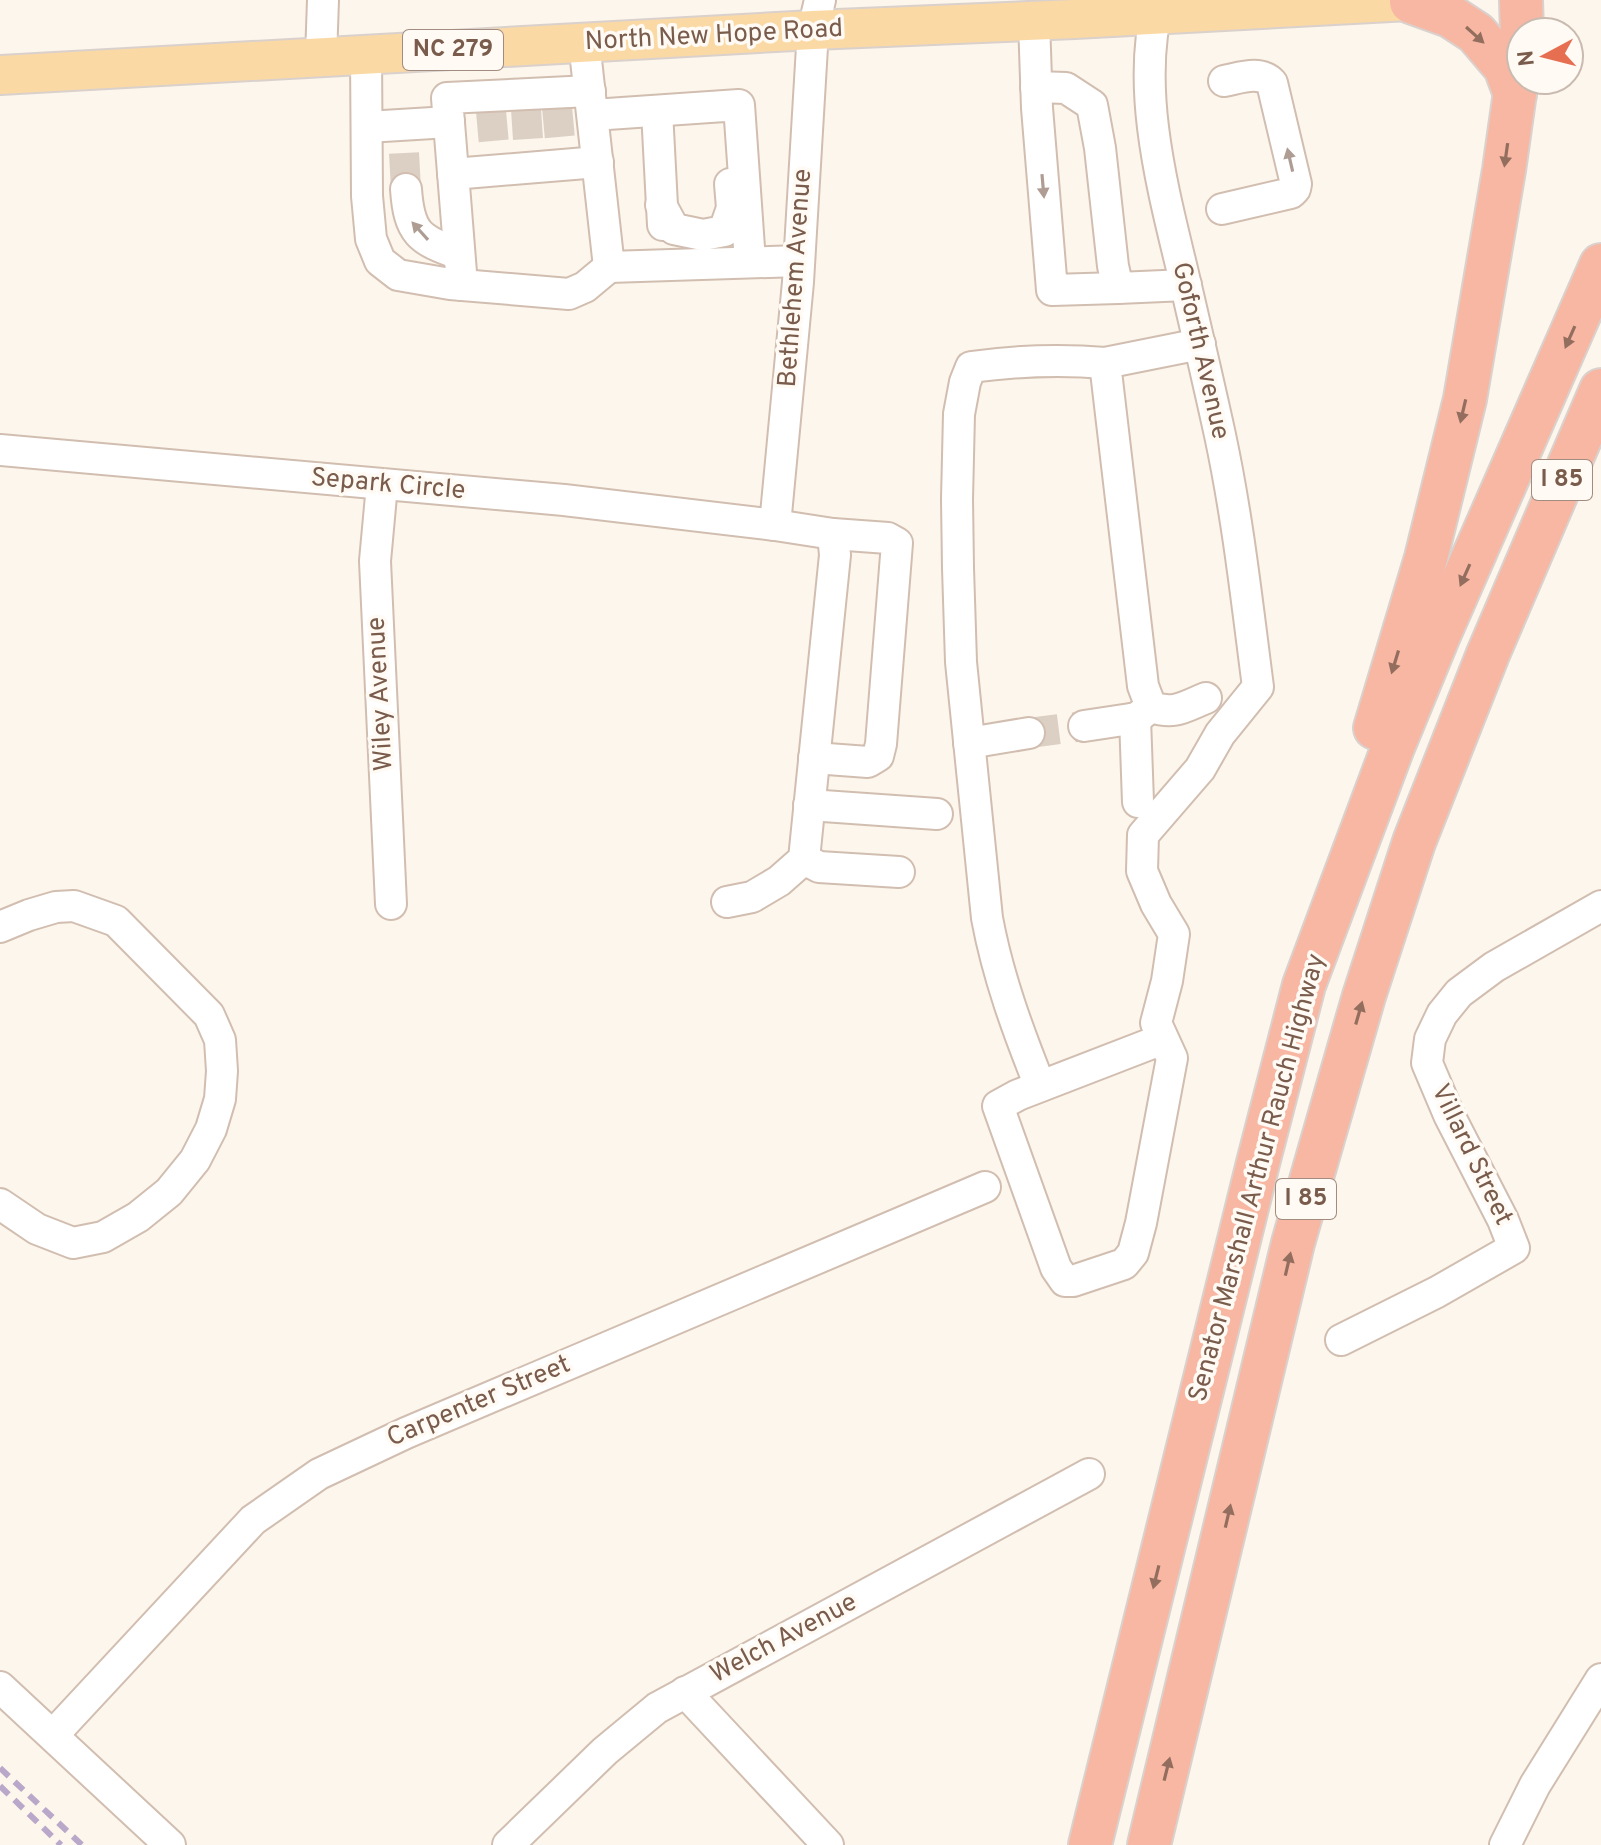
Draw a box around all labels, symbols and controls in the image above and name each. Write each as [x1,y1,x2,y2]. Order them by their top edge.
street label: North New Hope Road [584,13,844,59]
north arrow [1505,16,1585,96]
one-way arrow [1464,26,1484,43]
road number: NC 279 [403,30,503,70]
text: N [1513,49,1542,68]
one-way arrow [1499,143,1512,168]
one-way arrow [1284,147,1296,172]
street label: Bethlehem Avenue [772,168,820,388]
one-way arrow [1037,174,1050,199]
one-way arrow [411,221,429,241]
street label: Goforth Avenue [1164,259,1236,443]
one-way arrow [1563,325,1576,349]
one-way arrow [1456,399,1468,424]
road number: I 85 [1532,460,1592,500]
street label: Separk Circle [309,462,467,508]
one-way arrow [1459,563,1472,587]
street label: Wiley Avenue [360,616,402,772]
one-way arrow [1388,650,1400,674]
street label: Senator Marshall Arthur Rauch Highway [1182,950,1334,1406]
one-way arrow [1353,1001,1366,1025]
street label: Villard Street [1423,1079,1519,1231]
road number: I 85 [1276,1179,1336,1219]
one-way arrow [1283,1251,1295,1276]
street label: Carpenter Street [382,1349,576,1455]
one-way arrow [1222,1504,1234,1529]
one-way arrow [1149,1564,1162,1589]
street label: Welch Avenue [705,1586,863,1692]
one-way arrow [1161,1757,1174,1782]

